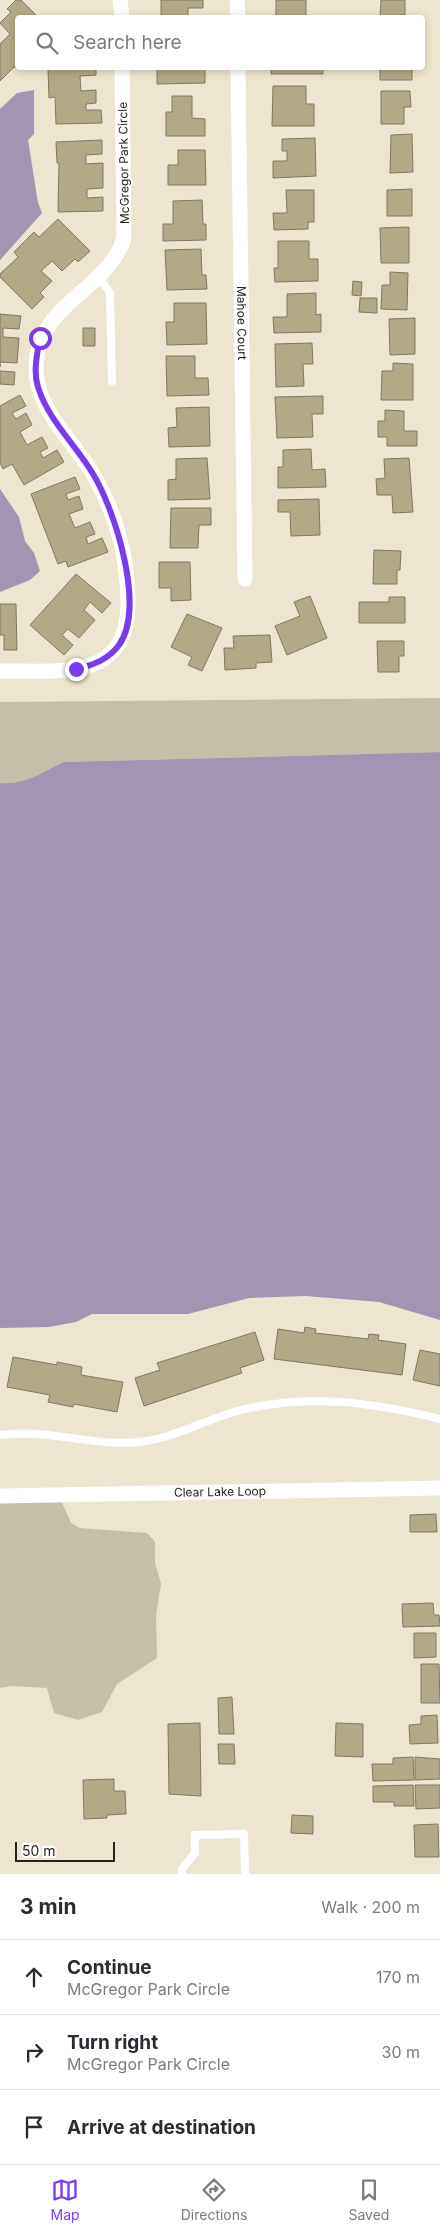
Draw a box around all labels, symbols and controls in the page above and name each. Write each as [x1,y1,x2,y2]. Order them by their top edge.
search box [15,15,425,70]
icon: search [33,29,61,57]
text: Search here [73,31,182,54]
street label: McGregor Park Circle [115,102,132,224]
street label: Mahoe Court [234,286,250,360]
route start [29,327,52,350]
route end [65,658,88,681]
street label: Clear Lake Loop [174,1483,266,1500]
scale bar [15,1839,115,1862]
text: 50 m [22,1842,56,1859]
text: 3 min [20,1894,76,1919]
text: Walk · 200 m [321,1897,420,1917]
text: Continue [67,1956,152,1979]
icon: ahead [20,1963,48,1991]
text: 170 m [376,1967,420,1987]
text: McGregor Park Circle [67,1979,230,1999]
text: Turn right [67,2031,158,2054]
icon: right [20,2038,48,2066]
text: 30 m [382,2042,420,2062]
text: McGregor Park Circle [67,2054,230,2074]
icon: arrive [20,2113,48,2141]
text: Arrive at destination [67,2116,256,2139]
tab: Map [51,2176,80,2223]
tab: Directions [181,2176,247,2223]
tab: Saved [348,2176,389,2223]

